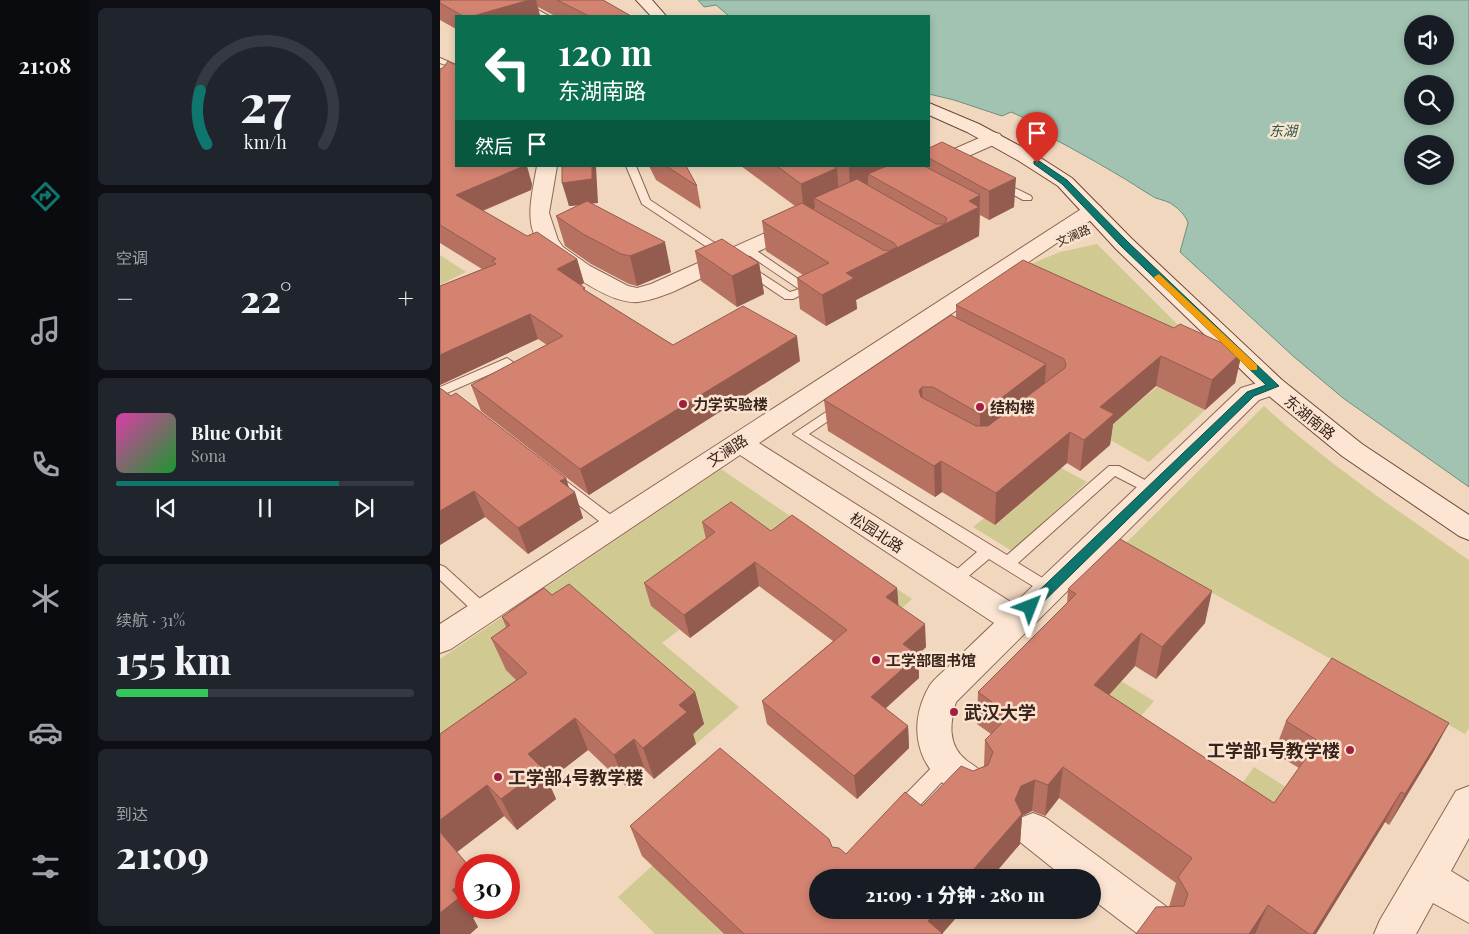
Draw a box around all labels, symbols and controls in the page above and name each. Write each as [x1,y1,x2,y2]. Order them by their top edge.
map controls [1404,15,1454,185]
button: sound [1404,15,1454,65]
text: 120 m [558,28,652,75]
icon: left [475,35,540,100]
text: 21:08 [19,50,71,80]
text: 27 [240,67,291,136]
text: 东湖南路 [558,75,646,105]
button: search [1404,75,1454,125]
pin [1016,112,1058,163]
icon: arrive [1023,119,1051,147]
water label: 东湖 [1269,121,1299,140]
text: km/h [244,130,287,153]
icon: arrive [523,130,551,158]
text: 然后 [475,132,513,158]
button: layers [1404,135,1454,185]
icon: directions [28,179,63,214]
street label: 文澜路 [1053,220,1093,250]
text: 空调 [116,247,148,268]
text: 22° [240,272,292,323]
text: − [116,279,134,316]
text: + [398,279,414,316]
icon: music [28,313,63,348]
street label: 东湖南路 [1280,390,1340,444]
place label: 力学实验楼 [693,394,768,414]
place label: 结构楼 [990,397,1035,417]
marker: 力学实验楼 [677,398,689,410]
marker: 结构楼 [974,401,986,413]
text: Blue Orbit [191,419,282,445]
street label: 文澜路 [703,429,751,471]
text: Sona [191,445,226,466]
icon: phone [28,447,63,482]
icon: previous [152,494,180,522]
icon: pause [251,494,279,522]
icon: next [350,494,378,522]
street label: 松园北路 [846,507,908,557]
position arrow [1003,580,1055,632]
icon: climate [28,581,63,616]
text: 续航 · 31% [116,609,185,630]
text: 155 km [116,634,231,685]
place label: 工学部图书馆 [886,650,976,670]
marker: 工学部图书馆 [870,654,882,666]
place label: 武汉大学 [964,700,1036,724]
marker: 武汉大学 [948,706,960,718]
icon: car [28,715,63,750]
place label: 工学部1号教学楼 [1207,738,1340,762]
marker: 工学部1号教学楼 [1344,744,1356,756]
place label: 工学部4号教学楼 [508,765,644,789]
marker: 工学部4号教学楼 [492,771,504,783]
text: 到达 [116,803,148,824]
text: 21:09 [116,828,209,879]
icon: filters [28,849,63,884]
speed limit sign: 30 [455,854,520,919]
text: 21:09 · 1 分钟 · 280 m [865,881,1045,907]

